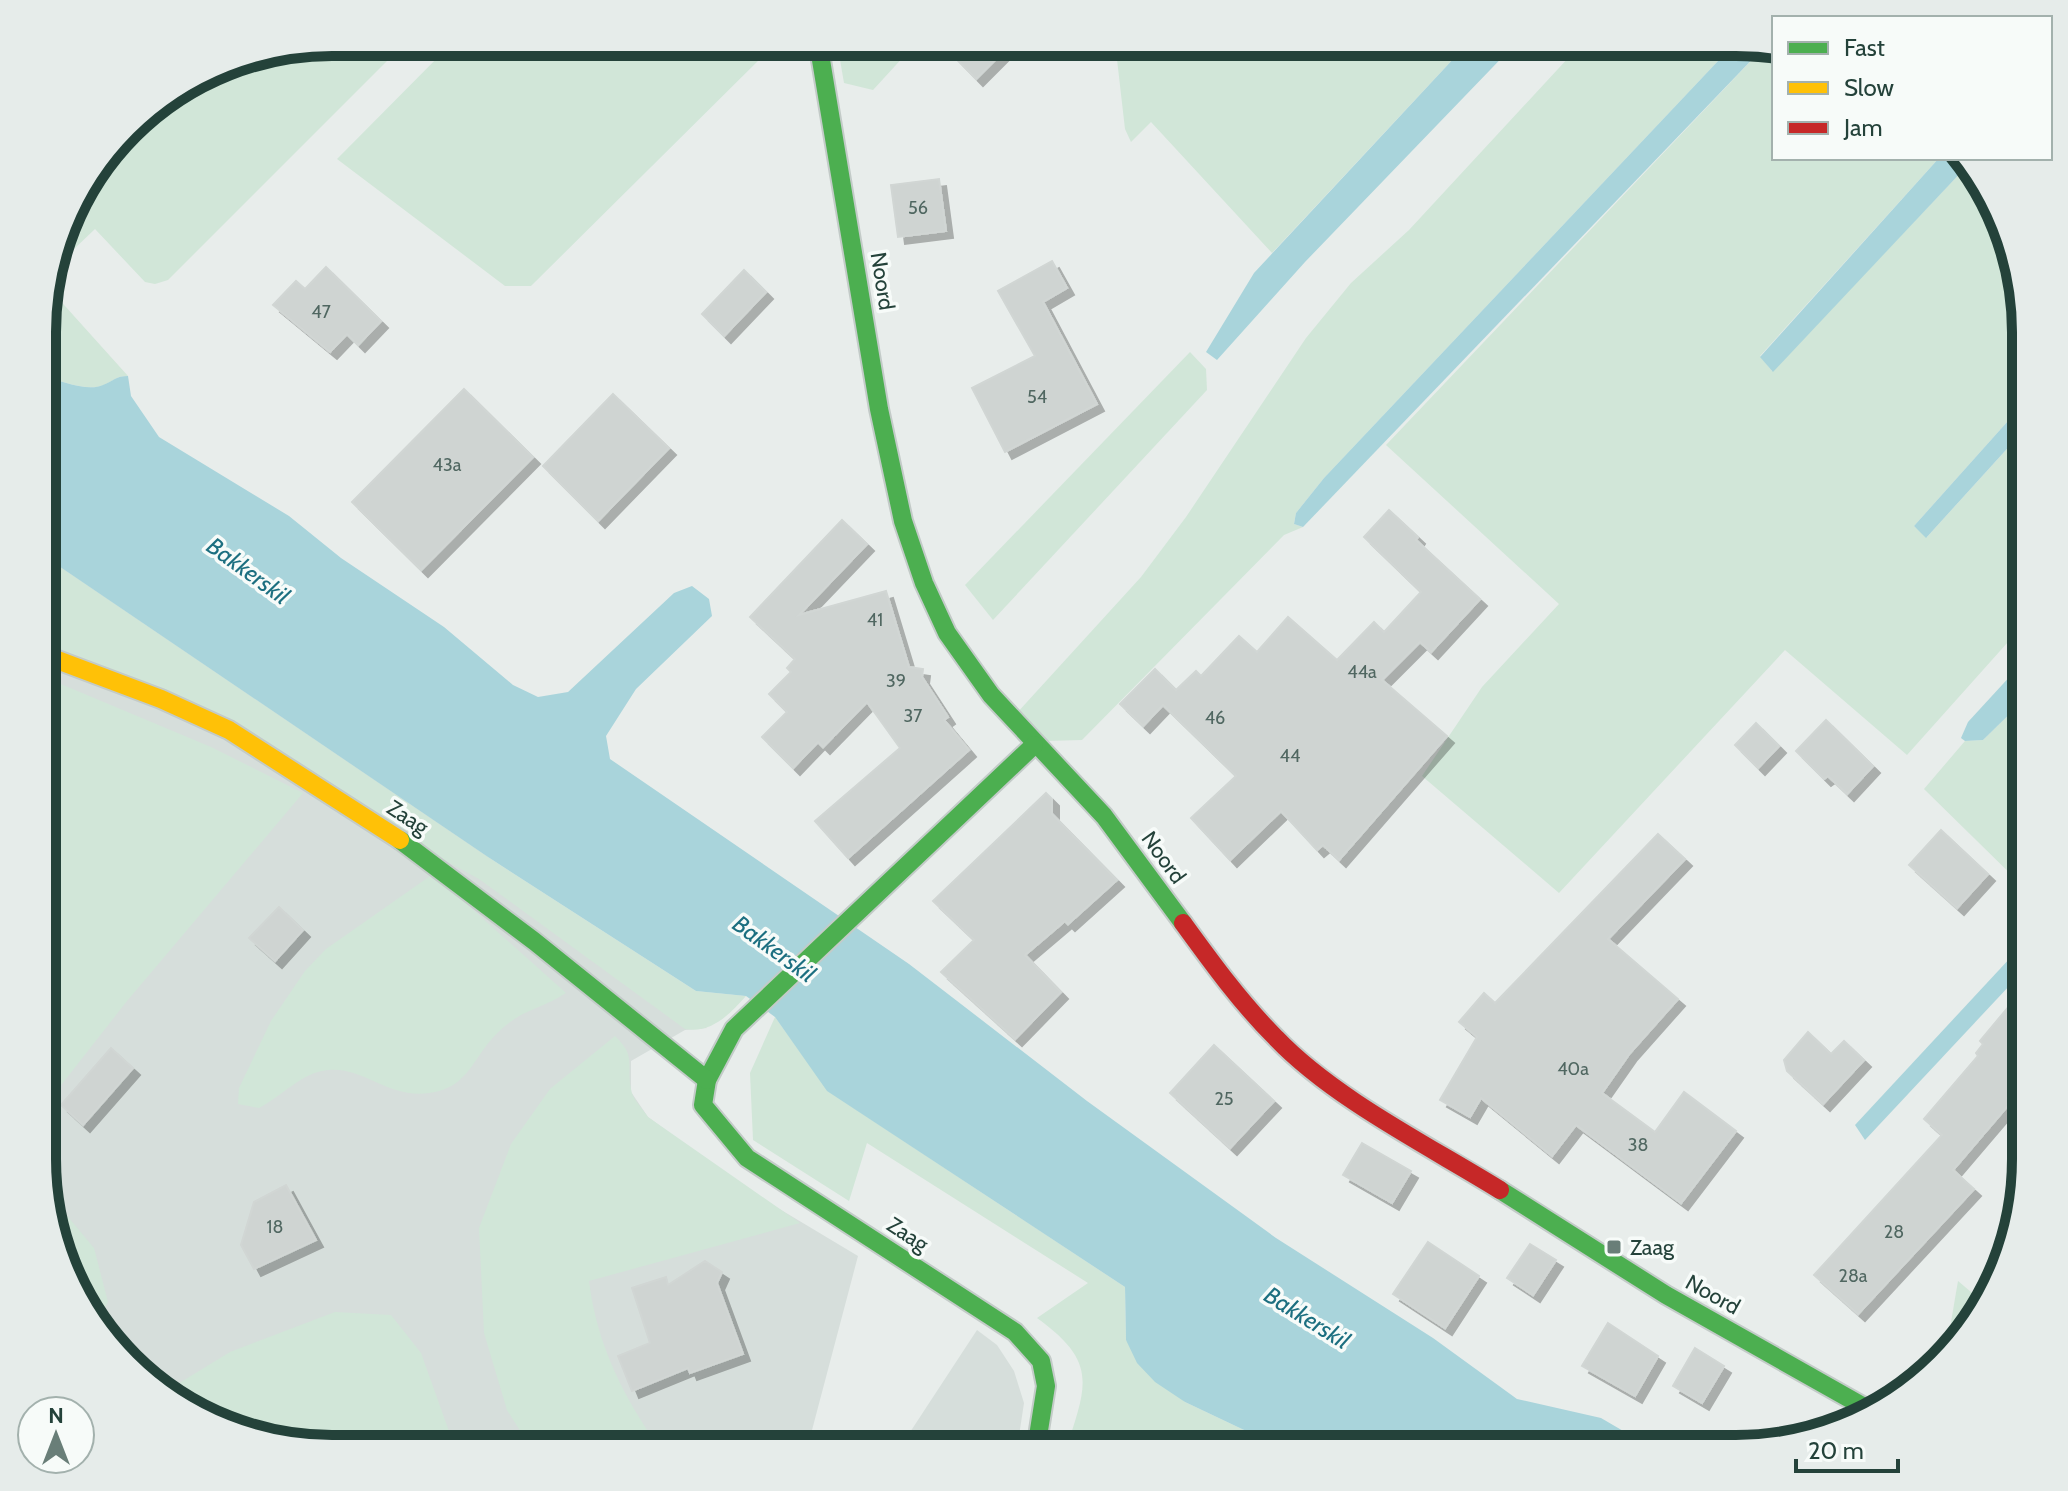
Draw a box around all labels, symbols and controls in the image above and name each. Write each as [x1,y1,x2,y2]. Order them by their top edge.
legend [1772,16,2052,160]
text: Fast [1844,33,1885,62]
text: Slow [1844,73,1894,102]
text: Jam [1843,113,1882,142]
house number: 56 [908,197,928,219]
street label: Noord [865,250,900,312]
house number: 47 [311,301,331,323]
house number: 54 [1027,386,1047,408]
house number: 43a [433,454,462,476]
water label: Bakkerskil [201,531,296,611]
house number: 41 [867,609,883,631]
house number: 44a [1347,661,1377,683]
house number: 39 [886,670,906,692]
house number: 37 [904,705,922,727]
house number: 46 [1205,707,1225,729]
house number: 44 [1280,745,1300,767]
street label: Zaag [382,794,434,841]
street label: Noord [1136,826,1192,889]
water label: Bakkerskil [727,909,822,989]
house number: 40a [1557,1058,1589,1080]
house number: 25 [1214,1088,1234,1110]
house number: 38 [1628,1134,1648,1156]
street label: Zaag [882,1211,934,1258]
house number: 18 [267,1216,283,1238]
house number: 28 [1884,1221,1904,1243]
place label: Zaag [1630,1234,1675,1261]
marker: Zaag [1605,1238,1623,1256]
house number: 28a [1839,1265,1868,1287]
street label: Noord [1681,1269,1745,1320]
water label: Bakkerskil [1259,1280,1356,1355]
north arrow [16,1395,96,1475]
text: N [48,1402,64,1429]
scale bar [1796,1423,1898,1473]
text: 20 m [1808,1436,1864,1465]

